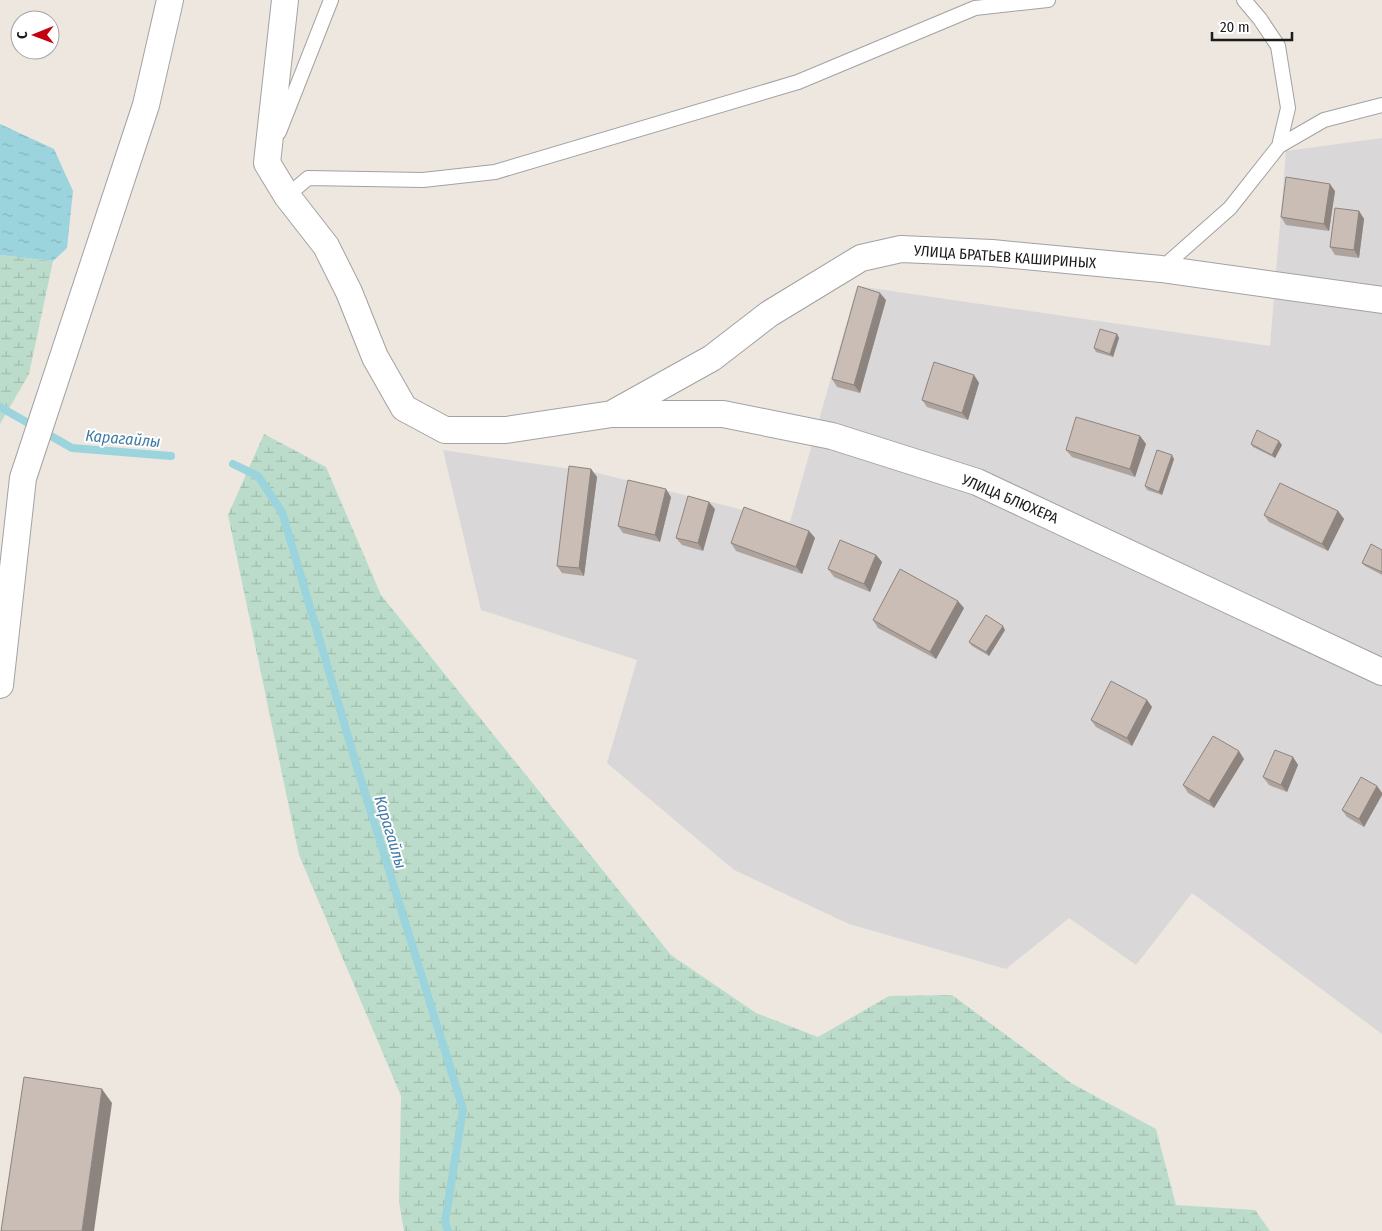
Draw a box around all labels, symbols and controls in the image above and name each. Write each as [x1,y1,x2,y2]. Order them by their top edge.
north arrow [10,10,60,60]
scale bar [1212,10,1292,42]
text: 20 m [1220,18,1250,36]
text: С [14,31,31,39]
street label: УЛИЦА БРАТЬЕВ КАШИРИНЫХ [912,242,1097,272]
water label: Карагайлы [85,426,161,451]
street label: УЛИЦА БЛЮХЕРА [958,470,1061,527]
water label: Карагайлы [370,793,411,871]

